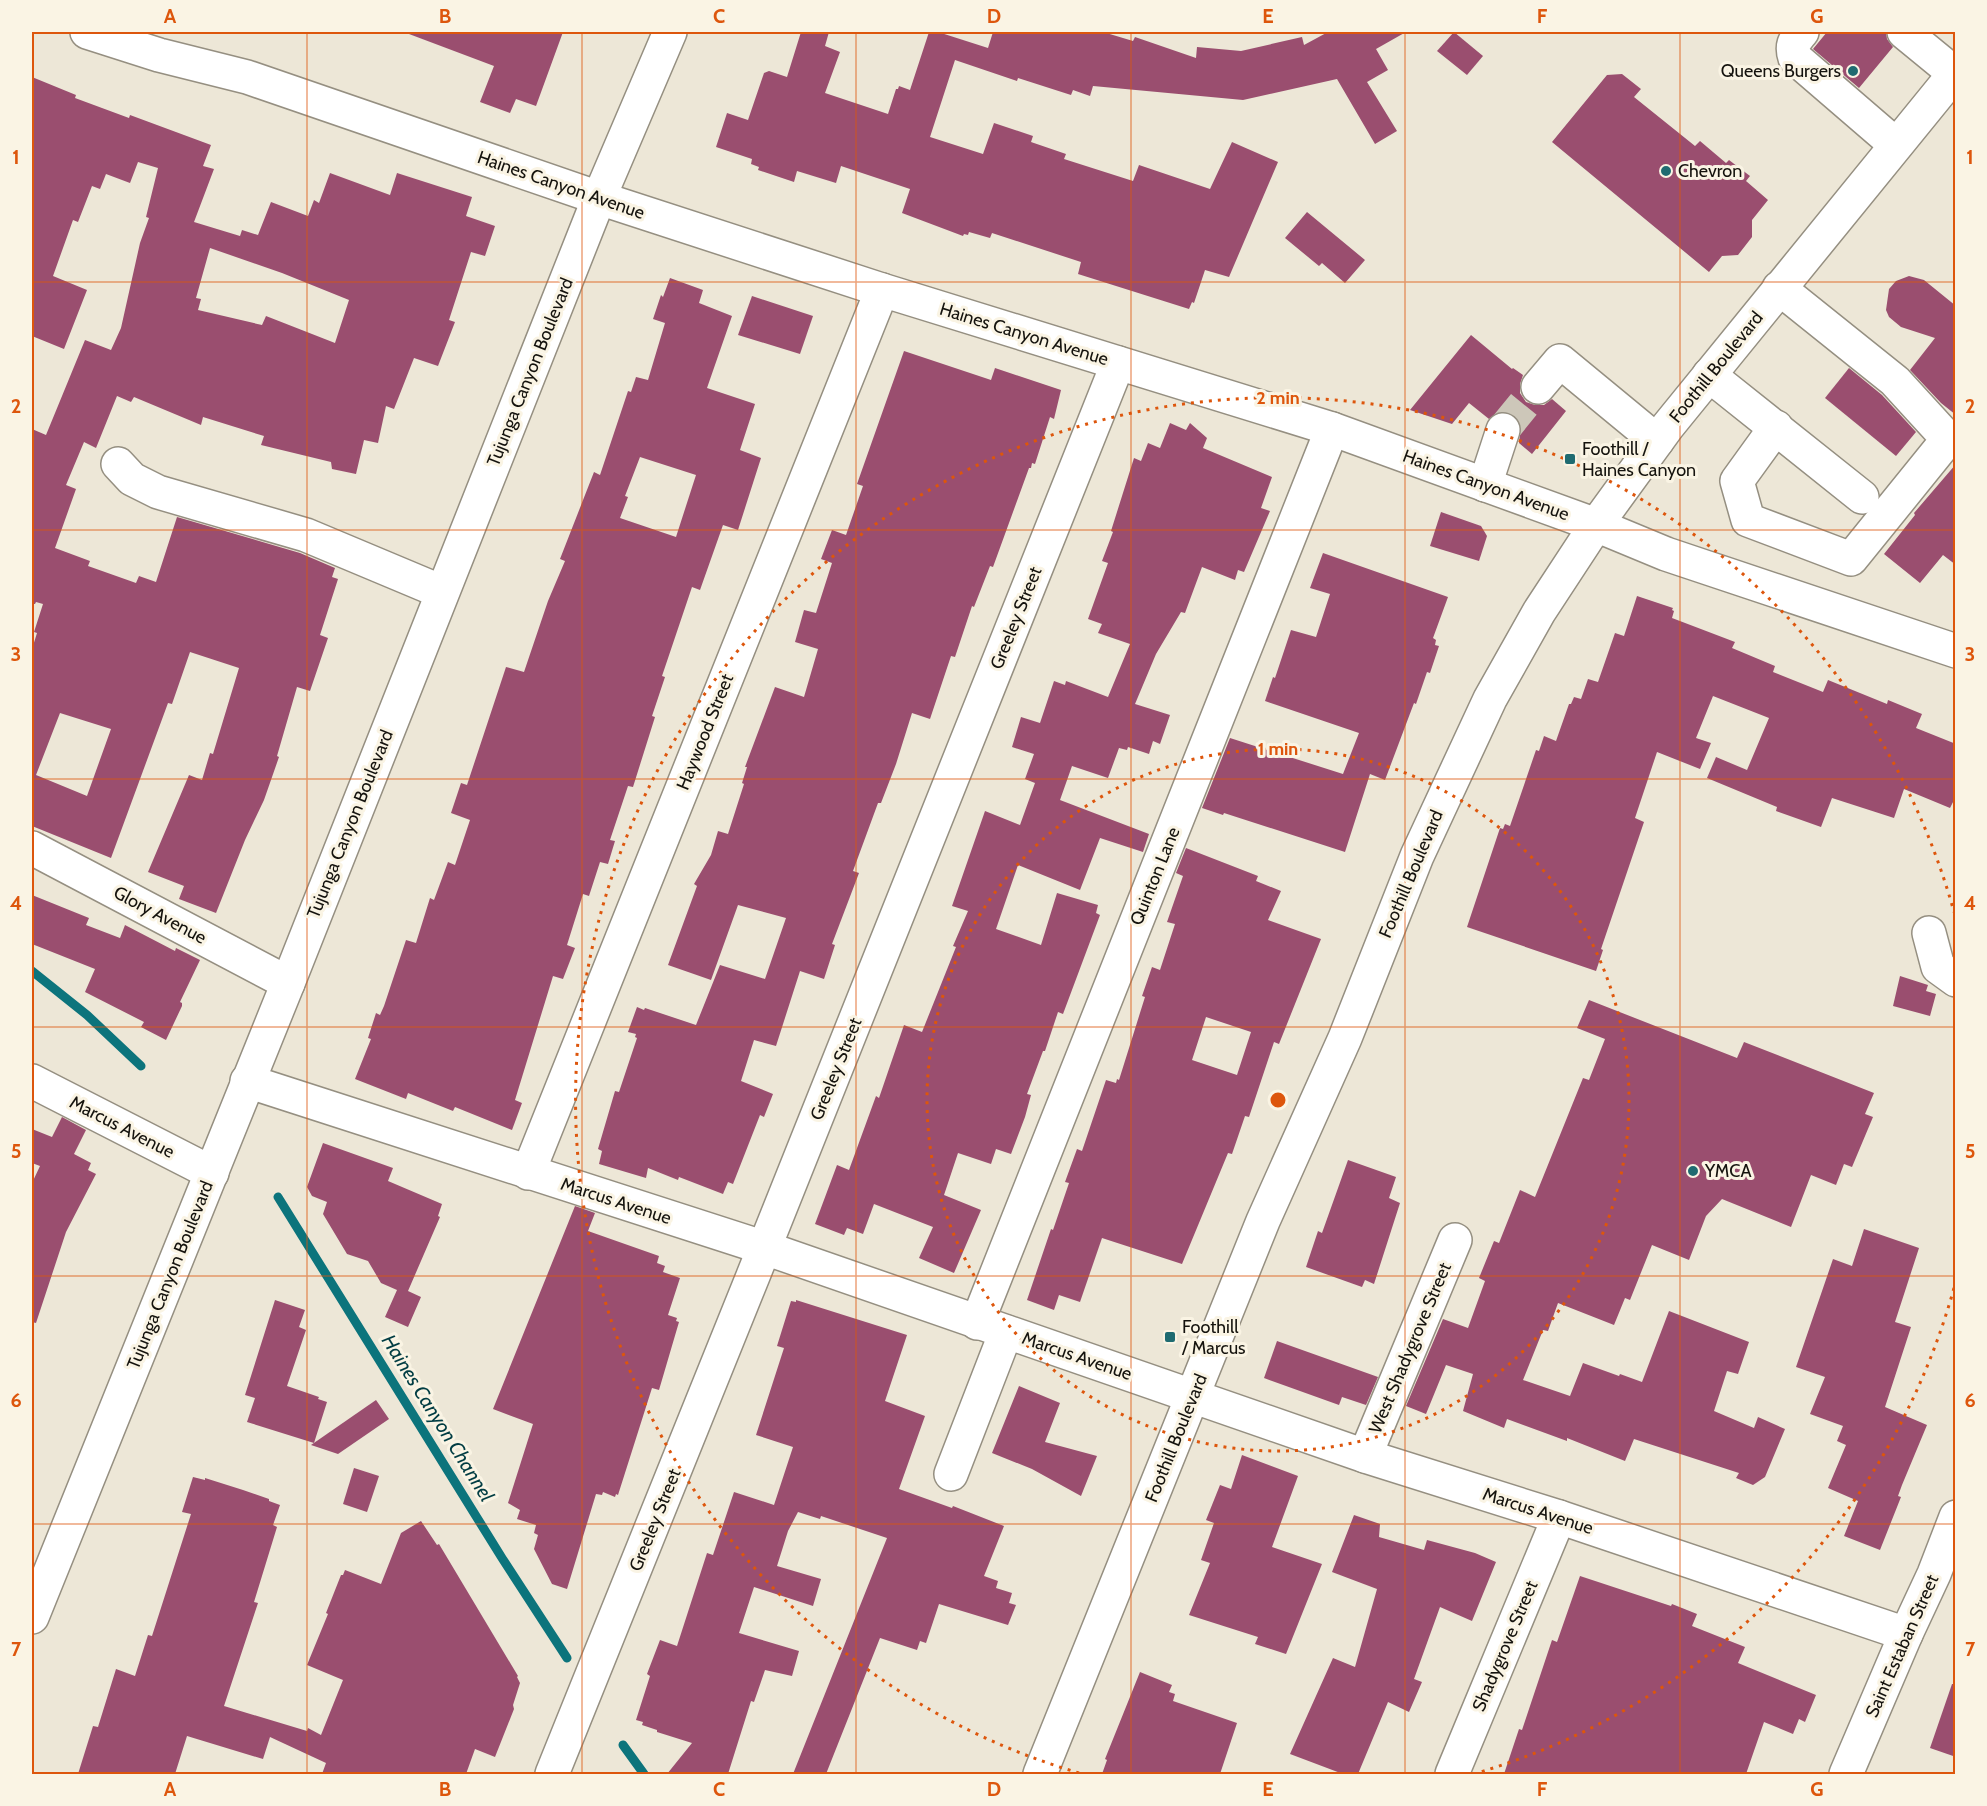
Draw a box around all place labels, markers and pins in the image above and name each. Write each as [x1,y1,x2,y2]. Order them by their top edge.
place label: Queens Burgers [1721,60,1841,82]
marker: Queens Burgers [1846,64,1860,78]
place label: Chevron [1678,160,1742,182]
marker: Chevron [1659,164,1673,178]
place label: Foothill / Haines Canyon [1582,438,1696,481]
marker: Foothill / Haines Canyon [1563,452,1577,466]
centre of rings [1268,1090,1288,1110]
place label: YMCA [1704,1160,1751,1182]
marker: YMCA [1686,1164,1700,1178]
place label: Foothill / Marcus [1181,1316,1246,1359]
marker: Foothill / Marcus [1163,1330,1177,1344]

